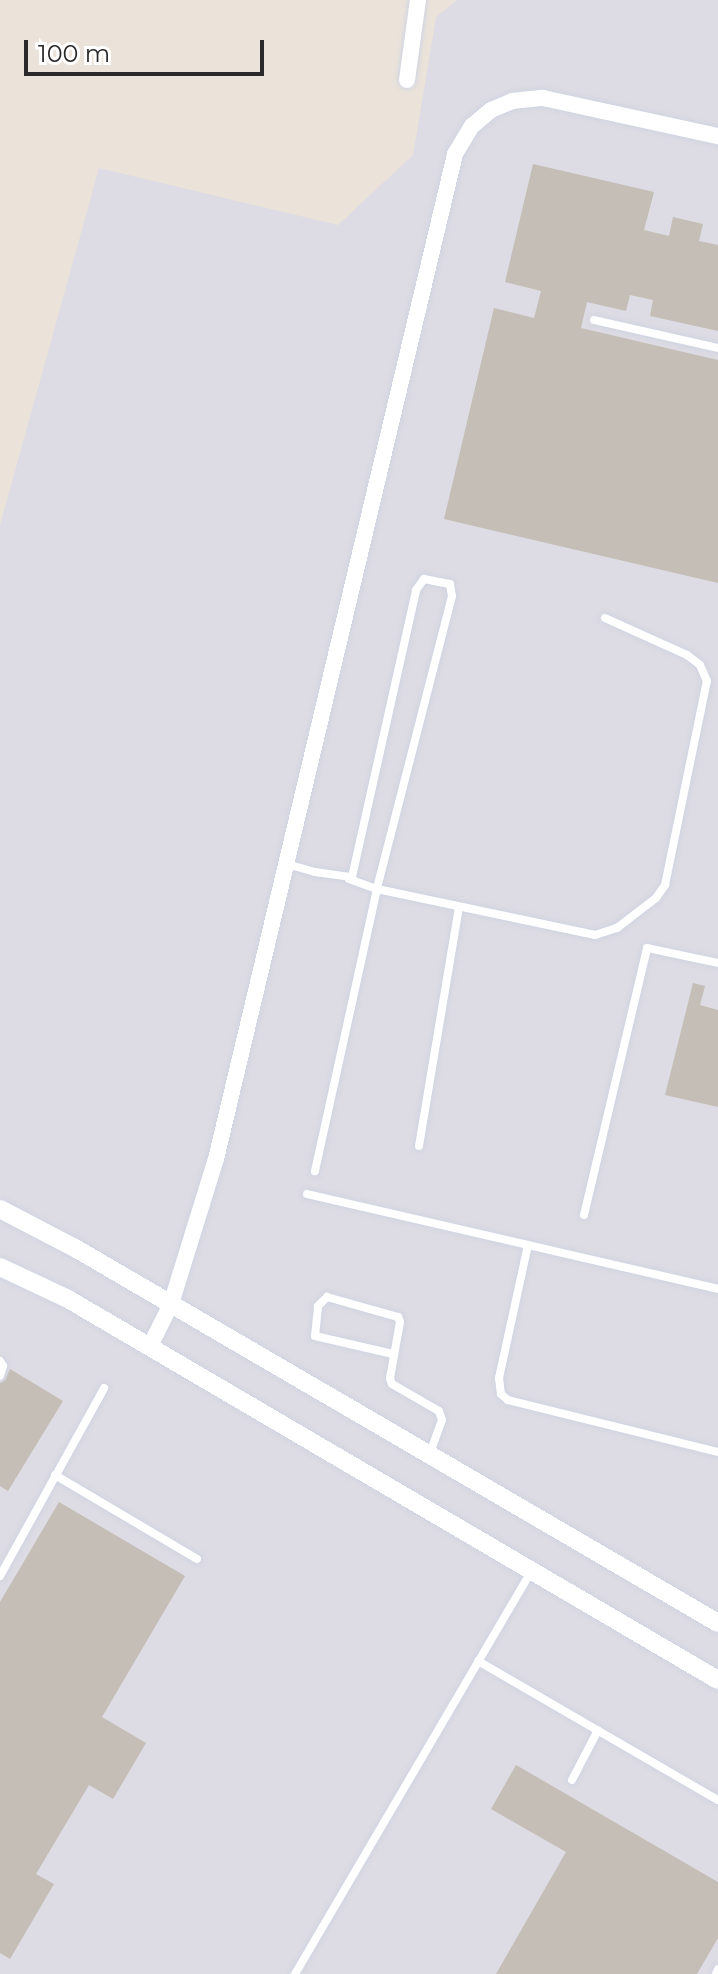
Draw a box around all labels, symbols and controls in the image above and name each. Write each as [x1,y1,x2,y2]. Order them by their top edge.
scale bar [28,24,268,74]
text: 100 m [38,39,110,68]

